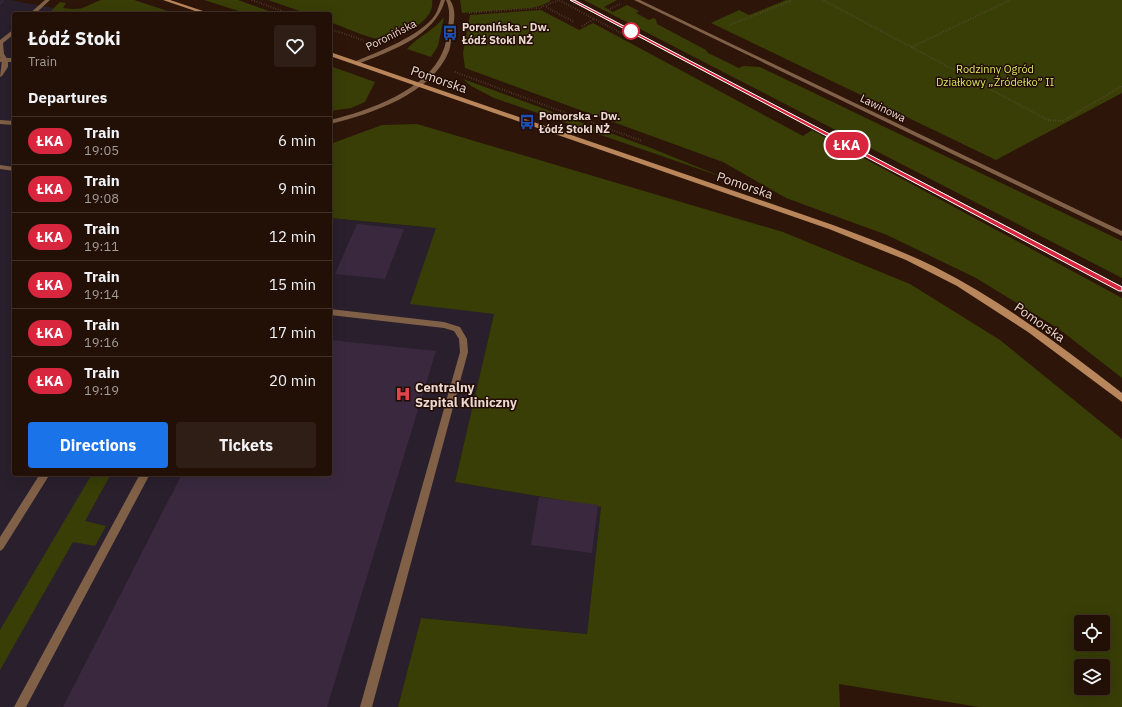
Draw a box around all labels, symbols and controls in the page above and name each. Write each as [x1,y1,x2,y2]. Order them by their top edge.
street label: Poronińska [363,16,419,54]
place label: Poronińska - Dw. Łódź Stoki NŻ [461,20,550,47]
unlabelled marker [622,22,640,40]
bus stop icon: Poronińska - Dw. Łódź Stoki NŻ [441,24,459,42]
button: heart [274,25,316,67]
text: Łódź Stoki [28,26,121,50]
text: Train [28,53,57,70]
street label: Pomorska [408,62,469,97]
park label: Rodzinny Ogród Działkowy „Źródełko” II [936,62,1054,89]
text: Departures [28,88,107,107]
street label: Lawinowa [858,91,908,125]
place label: Pomorska - Dw. Łódź Stoki NŻ [538,109,620,136]
bus stop icon: Pomorska - Dw. Łódź Stoki NŻ [518,113,536,131]
text: Train [84,123,120,142]
text: 6 min [278,131,316,150]
text: ŁKA [37,132,63,150]
line badge: ŁKA [824,132,870,158]
text: ŁKA [834,136,860,154]
text: 19:05 [84,142,119,159]
street label: Pomorska [714,168,775,203]
text: Train [84,171,120,190]
text: 9 min [278,179,316,198]
text: ŁKA [37,180,63,198]
text: 19:08 [84,190,119,207]
text: Train [84,219,120,238]
text: 12 min [269,227,316,246]
text: ŁKA [37,228,63,246]
text: 19:11 [84,238,119,255]
text: Train [84,267,120,286]
text: 15 min [269,275,316,294]
text: ŁKA [37,276,63,294]
text: 19:14 [84,286,119,303]
street label: Pomorska [1011,299,1069,346]
text: Train [84,315,120,334]
text: 17 min [269,323,316,342]
text: ŁKA [37,324,63,342]
text: 19:16 [84,334,119,351]
text: Train [84,363,120,382]
text: 20 min [269,371,316,390]
text: ŁKA [37,372,63,390]
place label: Centralny Szpital Kliniczny [415,379,517,411]
text: 19:19 [84,382,119,399]
hospital icon: Centralny Szpital Kliniczny [394,385,412,403]
button: Directions [28,422,168,468]
button: Tickets [176,422,316,468]
map controls [1074,615,1110,695]
button: locate [1074,615,1110,651]
button: layers [1074,659,1110,695]

